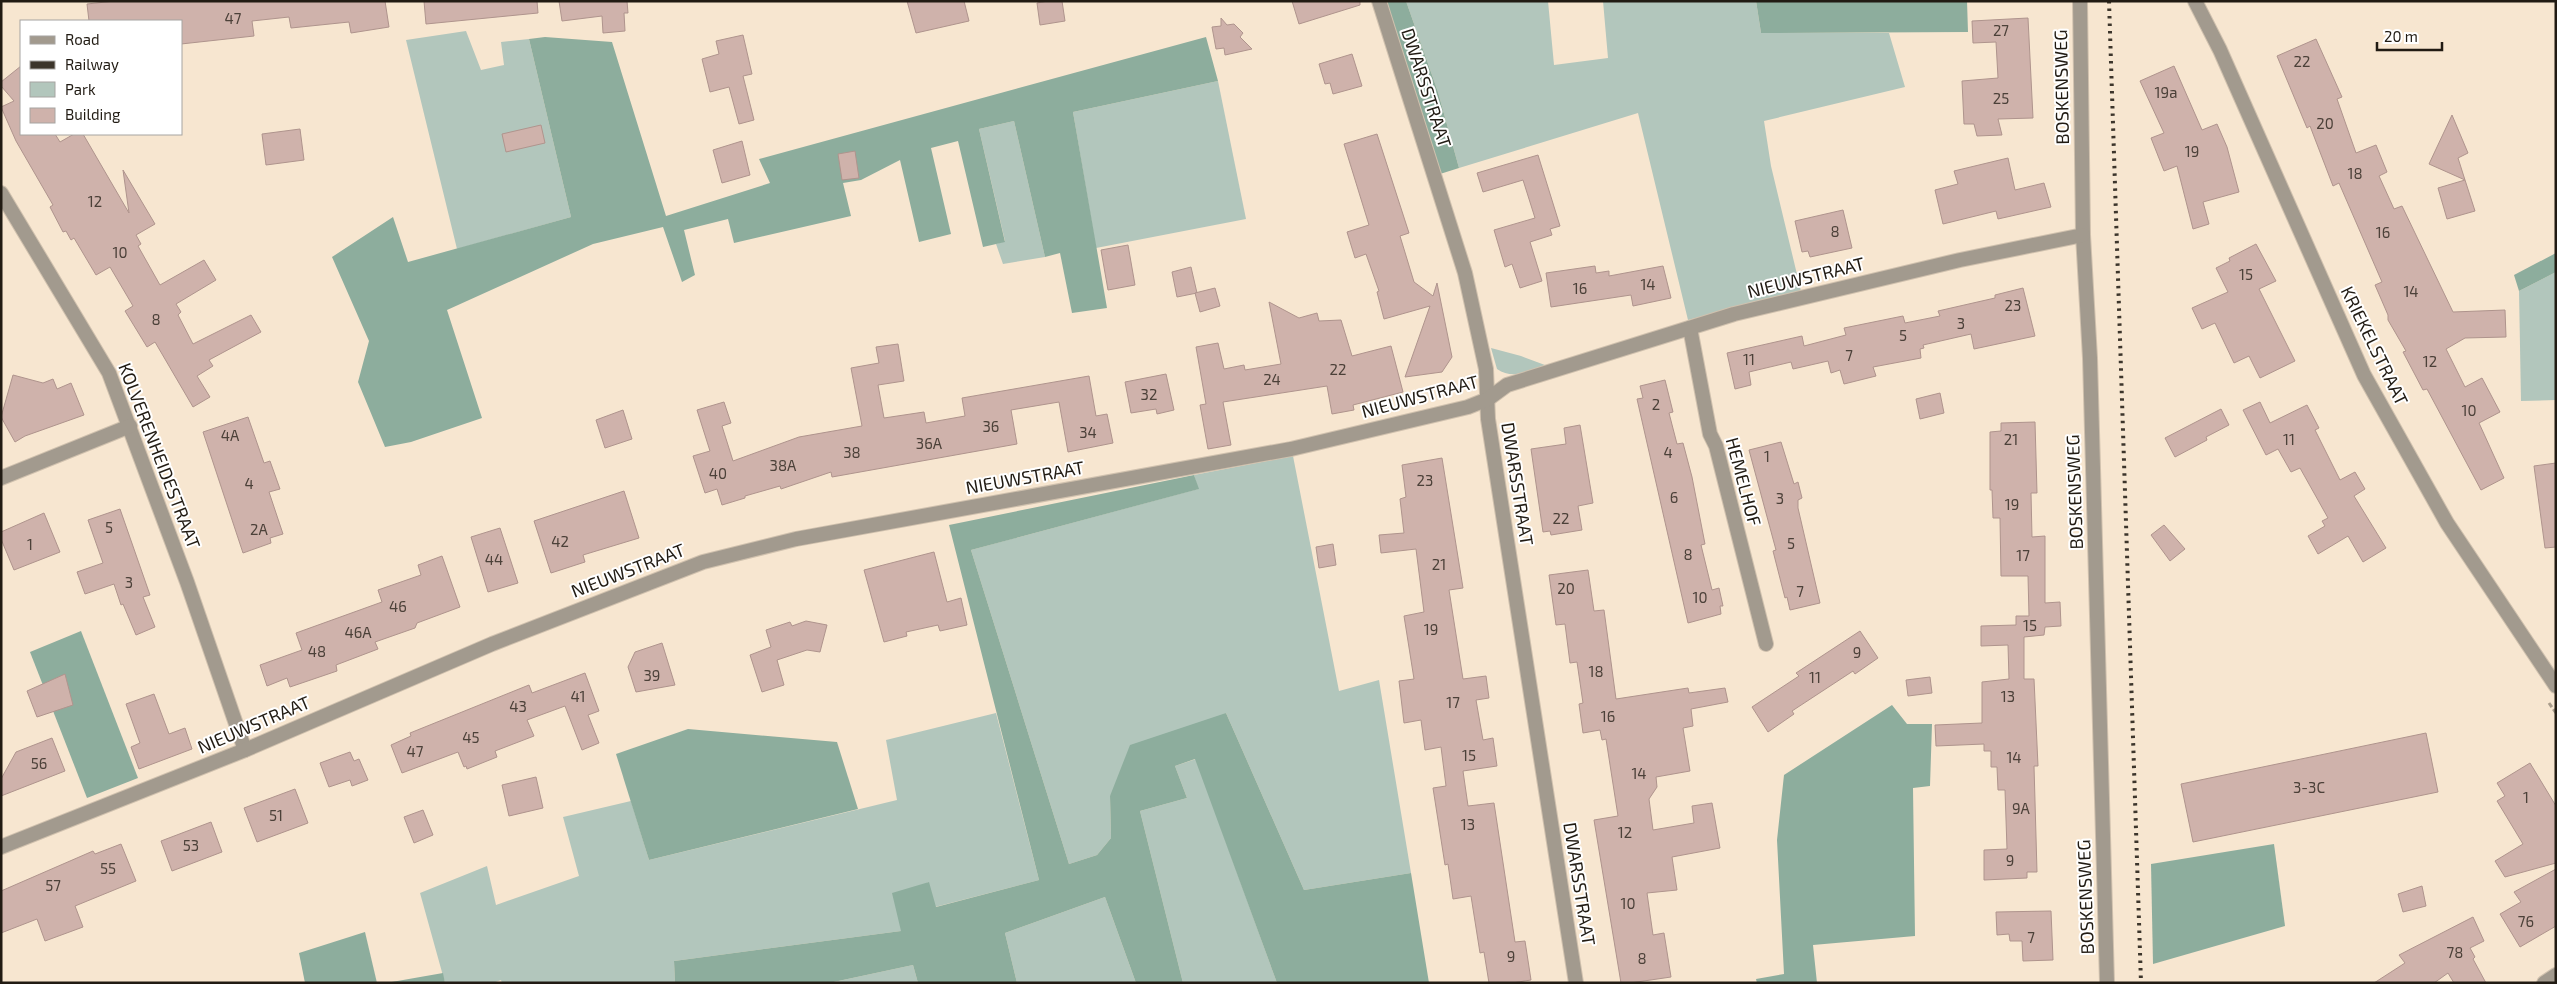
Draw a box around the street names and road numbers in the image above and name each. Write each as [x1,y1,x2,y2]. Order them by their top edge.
street label: DWARSSTRAAT [1397,25,1457,151]
street label: BOSKENSWEG [2049,29,2073,145]
street label: NIEUWSTRAAT [1745,252,1867,302]
street label: KRIEKELSTRAAT [2337,282,2413,409]
street label: KOLVERENHEIDESTRAAT [114,360,206,552]
street label: NIEUWSTRAAT [1359,370,1481,422]
street label: DWARSSTRAAT [1497,421,1539,548]
street label: BOSKENSWEG [2061,434,2087,550]
street label: HEMELHOF [1722,435,1766,529]
street label: NIEUWSTRAAT [964,456,1086,498]
street label: NIEUWSTRAAT [568,538,688,602]
street label: NIEUWSTRAAT [194,690,314,758]
street label: DWARSSTRAAT [1559,821,1601,948]
street label: BOSKENSWEG [2072,839,2098,955]

